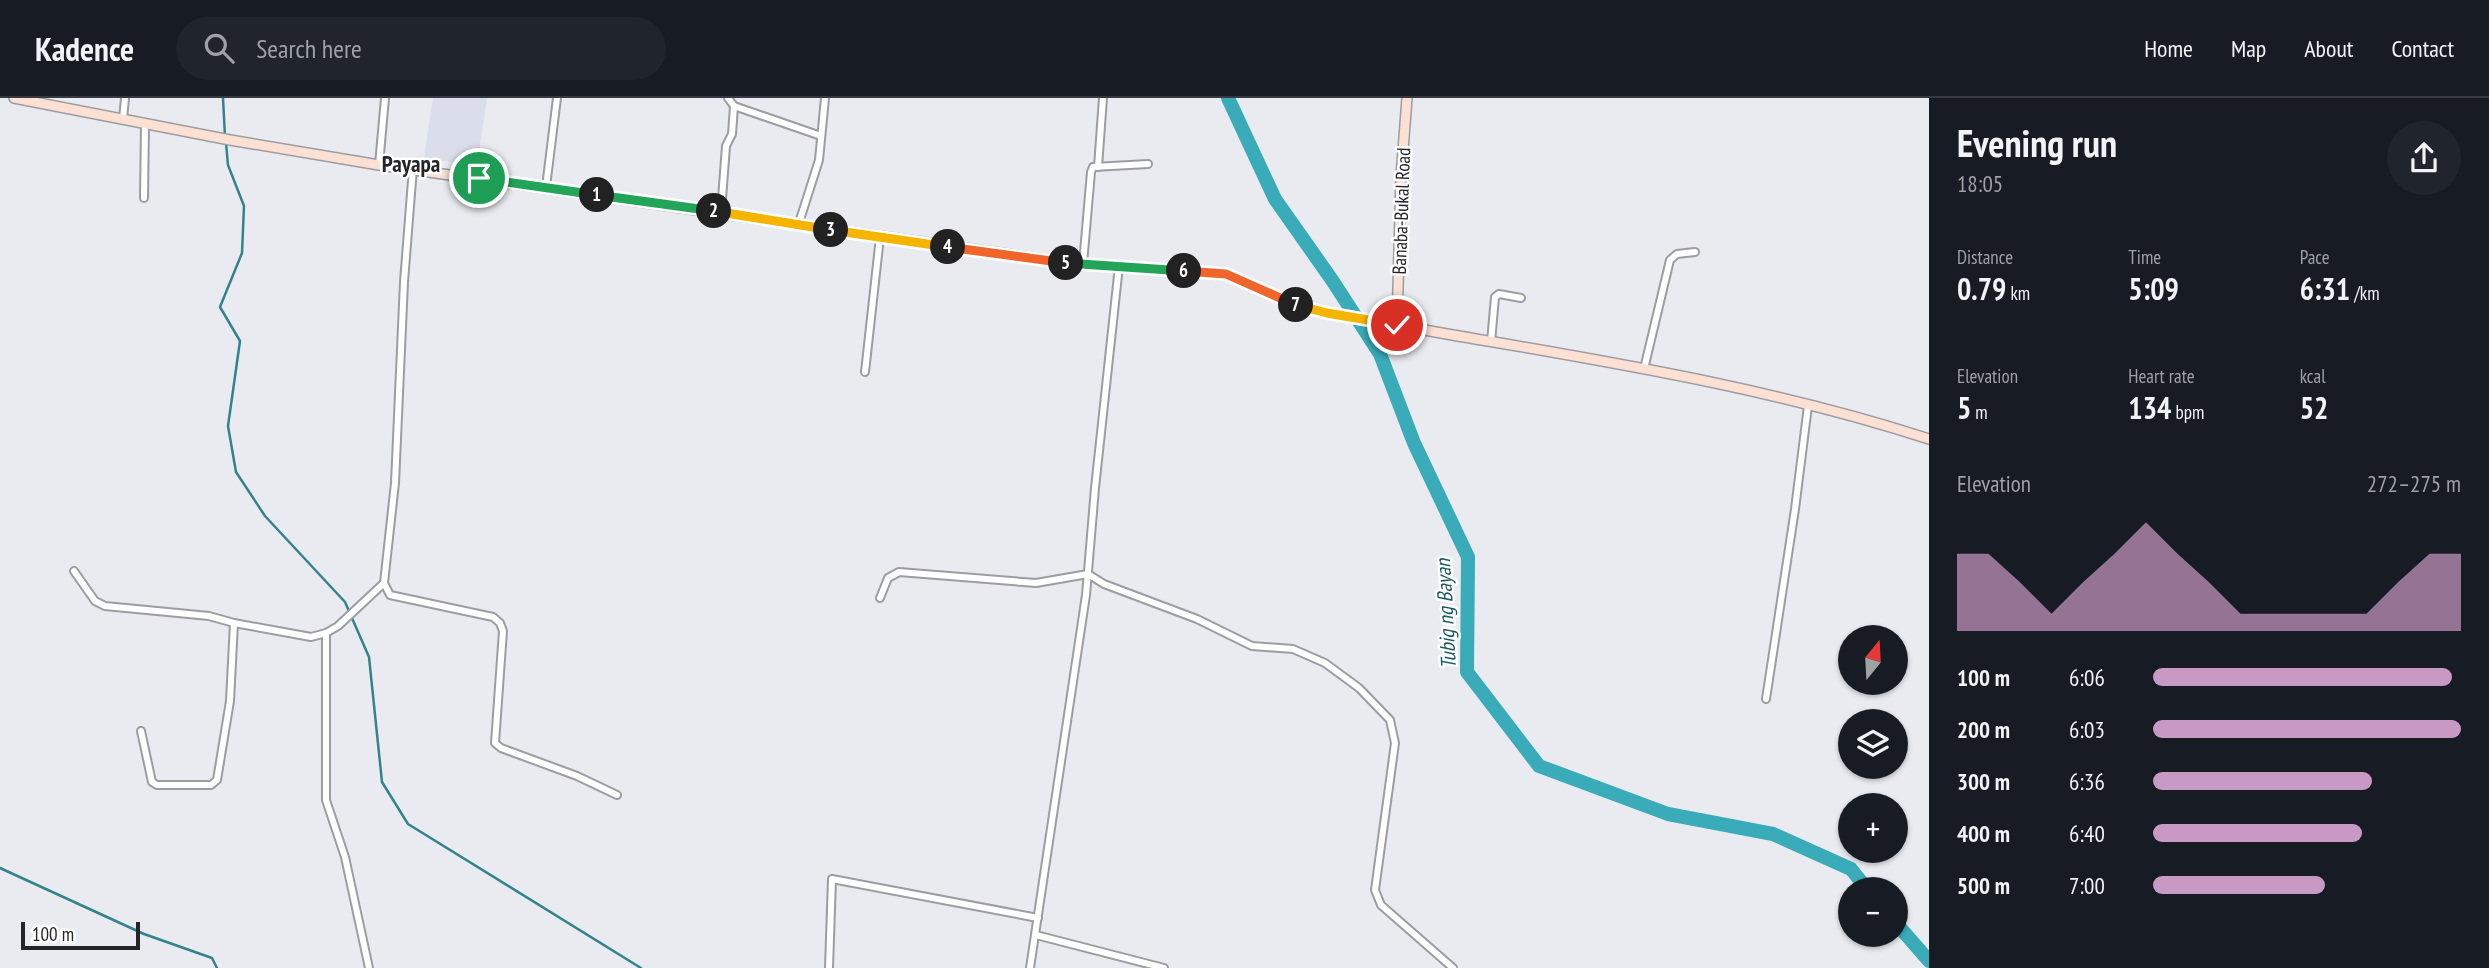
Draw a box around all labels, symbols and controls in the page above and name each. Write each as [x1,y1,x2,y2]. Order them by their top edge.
search box [176,17,666,80]
text: Kadence [35,27,134,70]
icon: search [200,29,238,67]
text: Search here [256,32,362,65]
text: Home [2144,33,2193,64]
text: Map [2231,33,2266,64]
text: About [2304,33,2353,64]
text: Contact [2391,33,2454,64]
text: Evening run [1957,118,2117,167]
button: share [2387,121,2461,195]
street label: Banaba-Bukal Road [1387,147,1415,275]
pin [449,148,509,208]
district label: Payapa [382,149,440,178]
icon: arrive [460,159,498,197]
text: 18:05 [1957,169,2003,198]
pin: 1 [580,178,614,212]
text: 1 [592,182,601,206]
pin: 2 [696,194,732,228]
text: 2 [709,198,718,222]
pin: 3 [814,212,848,248]
text: 3 [826,217,835,241]
pin: 4 [930,230,965,264]
text: 4 [943,234,952,258]
text: Distance [1957,245,2013,269]
text: Time [2128,245,2161,269]
text: Pace [2300,245,2330,269]
pin: 5 [1048,246,1084,280]
text: 5 [1061,250,1070,274]
pin: 6 [1166,254,1202,288]
text: 6 [1179,258,1188,282]
text: 0.79 [1957,269,2006,308]
text: 5:09 [2128,269,2179,308]
text: 6:31 [2300,269,2350,308]
text: km [2006,281,2030,305]
text: /km [2350,281,2380,305]
pin: 7 [1278,288,1314,322]
text: 7 [1291,292,1300,316]
pin [1367,295,1427,355]
icon: check [1378,306,1416,344]
text: Elevation [1957,364,2018,388]
text: Heart rate [2128,364,2195,388]
text: kcal [2300,364,2326,388]
text: 5 [1957,388,1971,427]
text: 134 [2128,388,2171,427]
text: 52 [2300,388,2328,427]
text: m [1971,400,1988,424]
text: bpm [2171,400,2204,424]
text: Elevation [1957,469,2031,498]
text: 272–275 m [2367,469,2461,498]
water label: Tubig ng Bayan [1429,556,1462,670]
north arrow [1838,625,1908,695]
map controls [1838,625,1908,947]
text: 100 m [1957,663,2010,692]
text: 6:06 [2069,663,2105,692]
button: layers [1838,709,1908,779]
text: 200 m [1957,715,2010,744]
text: 6:03 [2069,715,2105,744]
text: 300 m [1957,767,2010,796]
text: 6:36 [2069,767,2105,796]
button: + [1838,793,1908,863]
text: 400 m [1957,819,2010,848]
text: 6:40 [2069,819,2105,848]
text: 500 m [1957,871,2010,900]
text: 7:00 [2069,871,2105,900]
button: − [1838,877,1908,947]
scale bar [21,919,140,951]
text: 100 m [32,922,74,946]

